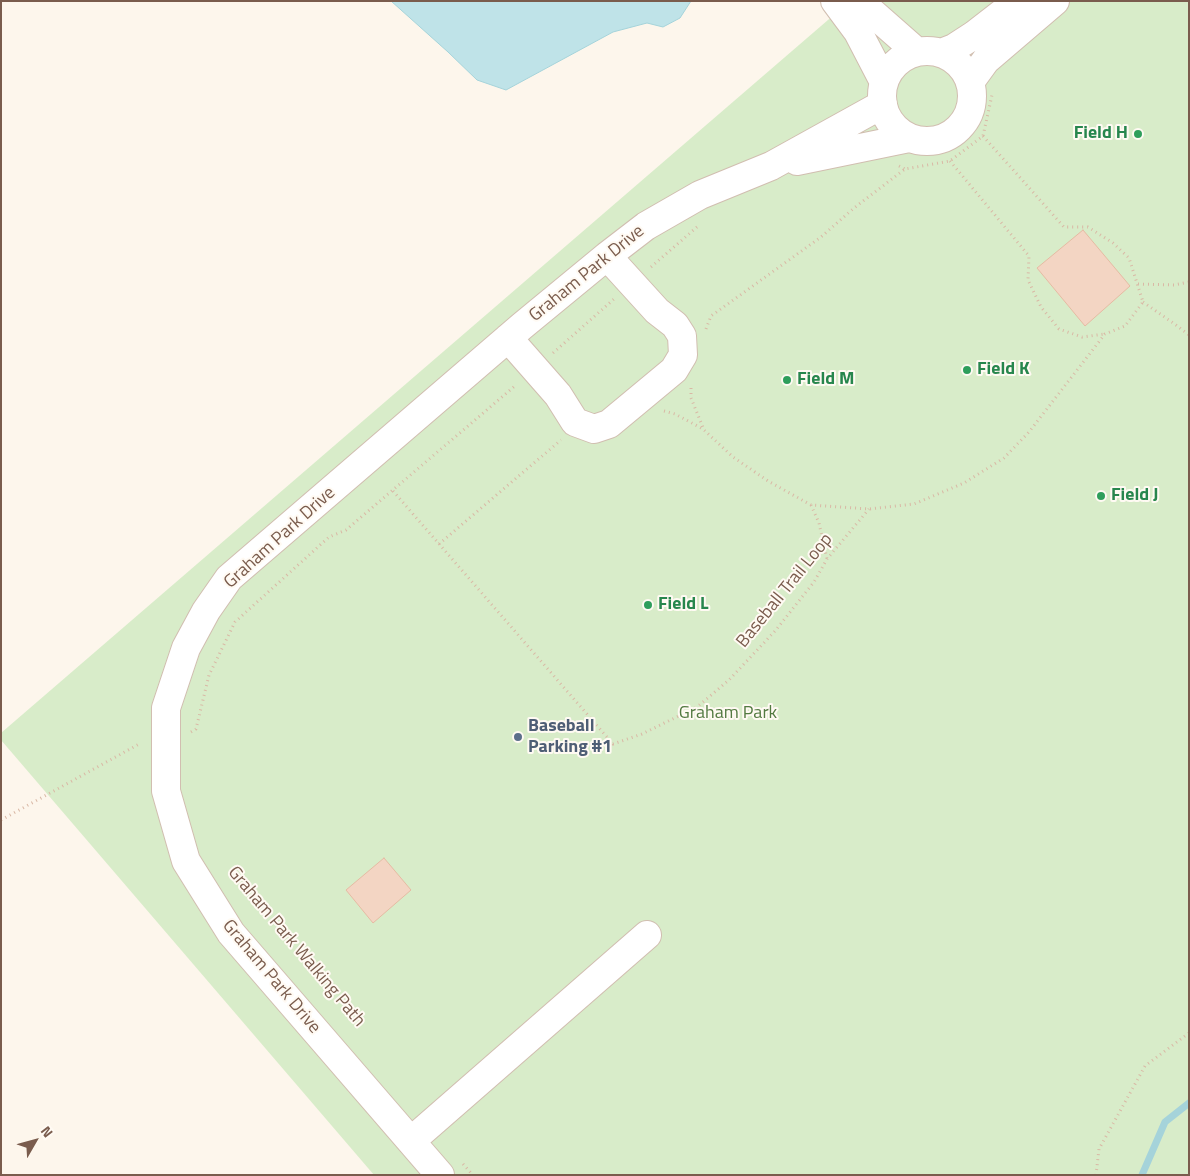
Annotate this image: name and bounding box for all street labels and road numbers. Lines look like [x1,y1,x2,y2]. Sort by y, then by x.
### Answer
street label: Graham Park Drive [525,221,649,327]
street label: Graham Park Drive [220,483,340,593]
street label: Baseball Trail Loop [732,530,838,652]
street label: Graham Park Walking Path [223,863,369,1031]
street label: Graham Park Drive [217,916,325,1038]

